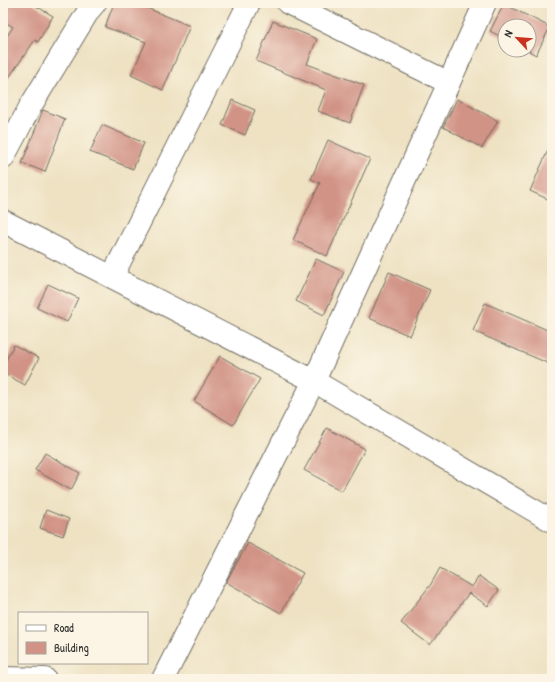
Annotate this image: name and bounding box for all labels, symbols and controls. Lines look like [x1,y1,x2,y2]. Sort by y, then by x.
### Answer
north arrow [497,18,537,58]
text: N [500,28,516,39]
legend [18,612,148,664]
text: Road [54,619,74,636]
text: Building [54,639,89,656]

